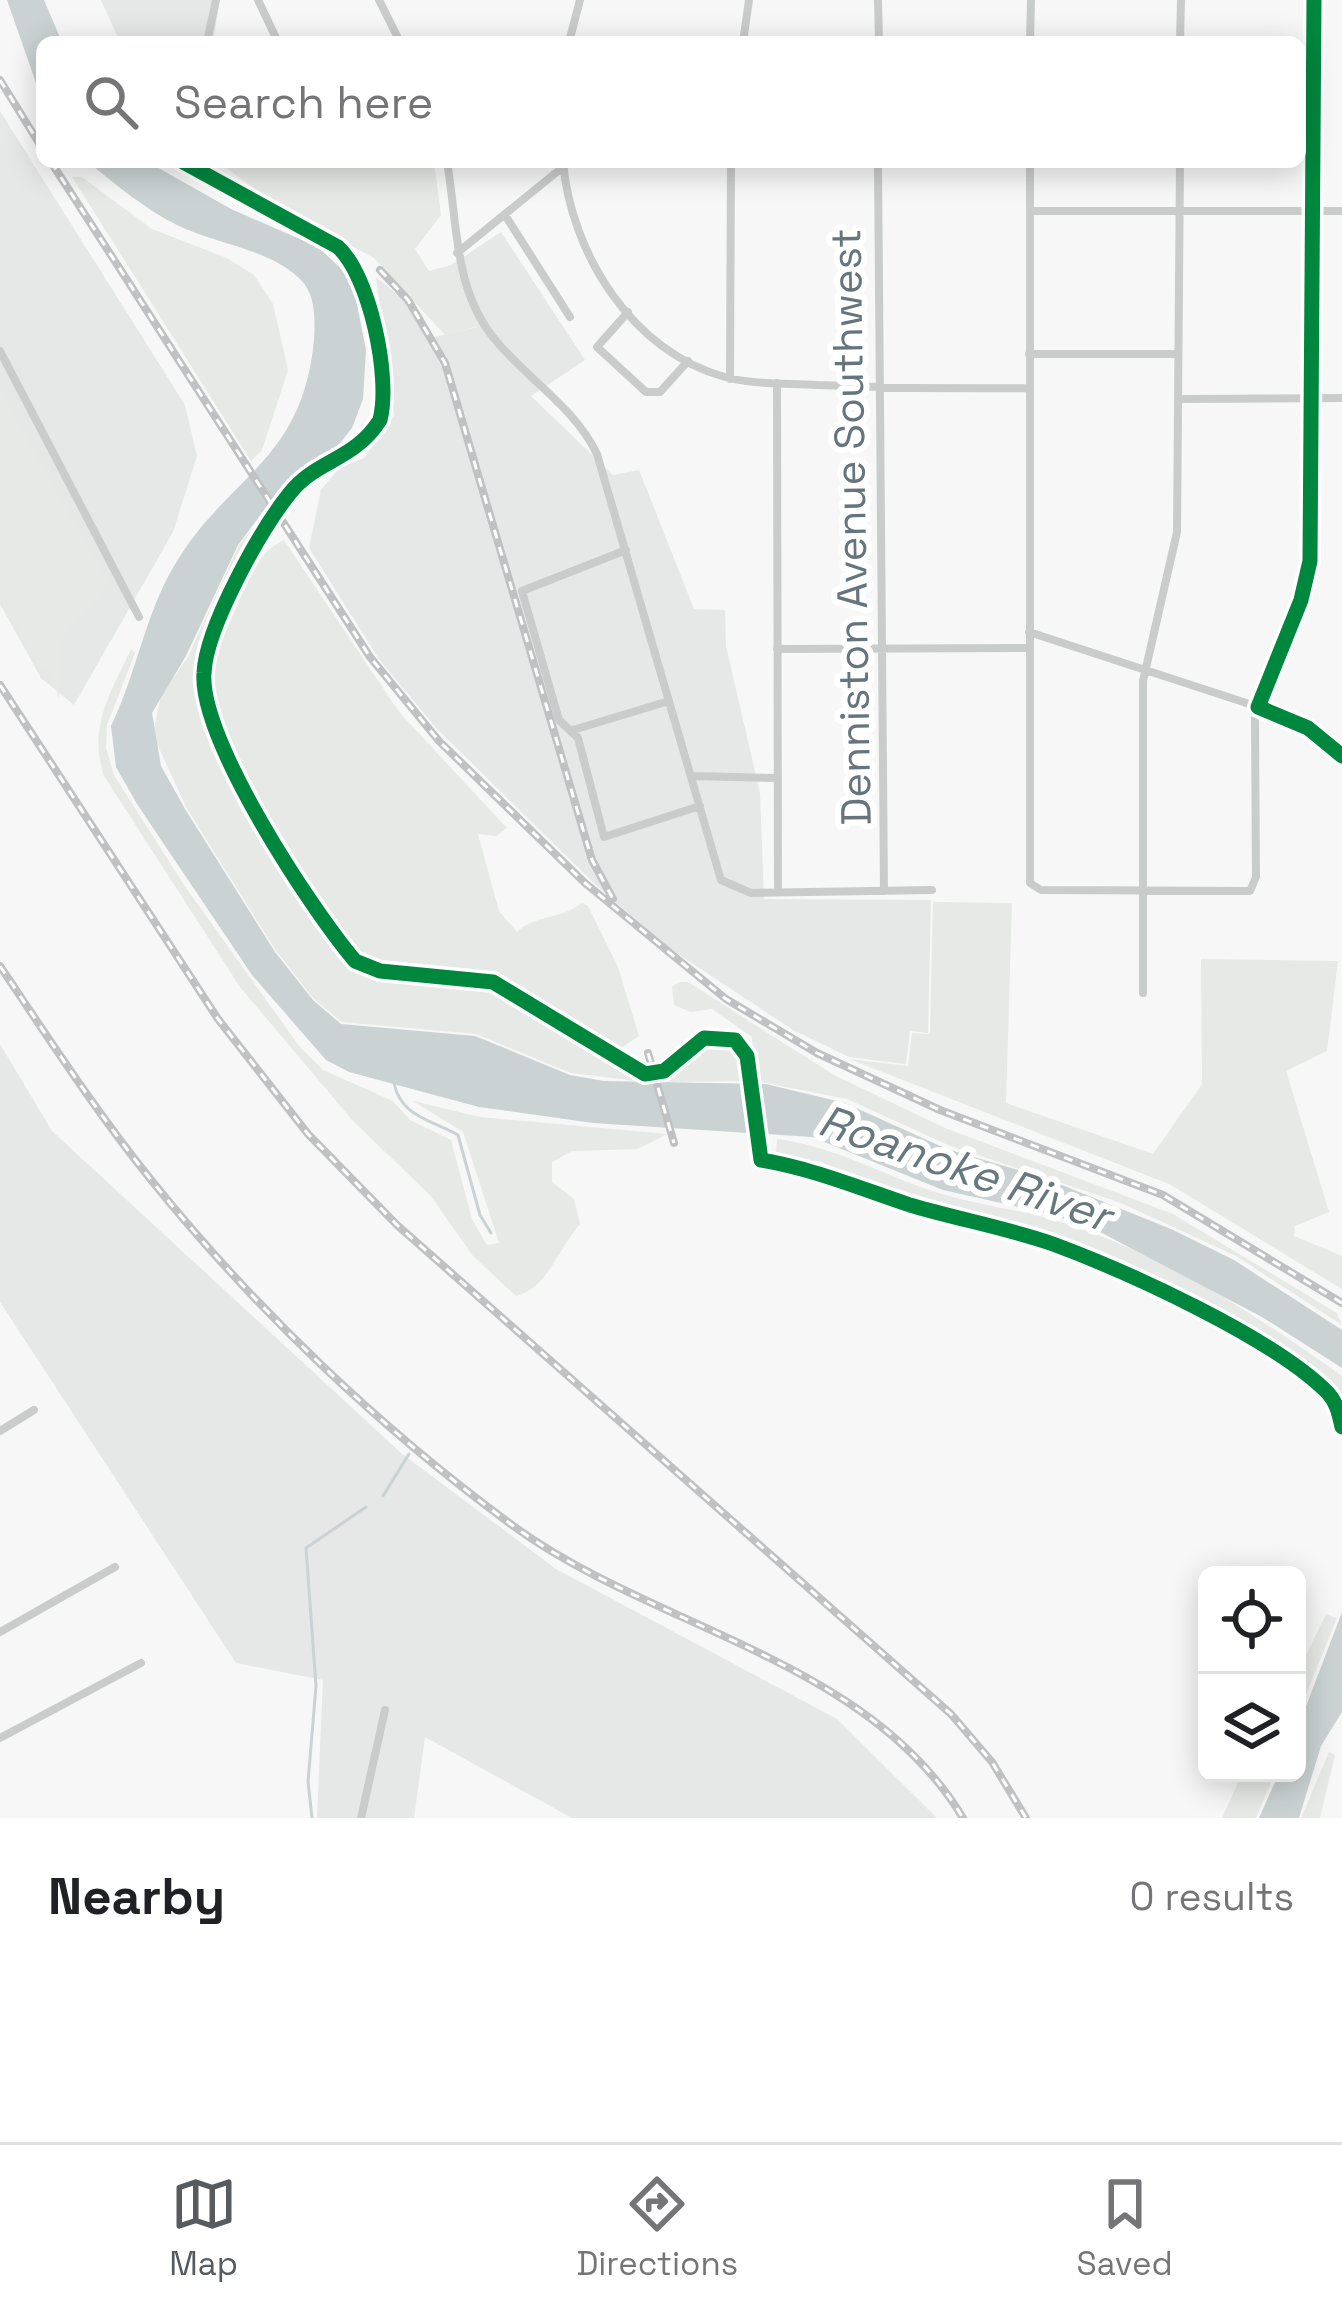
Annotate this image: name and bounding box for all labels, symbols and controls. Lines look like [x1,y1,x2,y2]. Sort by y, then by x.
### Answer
search box [36,36,1306,168]
icon: search [78,69,144,135]
text: Search here [174,74,433,131]
street label: Denniston Avenue Southwest [819,228,883,826]
water label: Roanoke River [811,1091,1122,1246]
map controls [1198,1566,1306,1782]
button: locate [1198,1566,1306,1674]
button: layers [1198,1674,1306,1782]
text: Nearby [48,1864,225,1929]
text: 0 results [1129,1872,1294,1921]
tab: Map [169,2171,238,2285]
tab: Directions [576,2171,738,2285]
tab: Saved [1077,2171,1173,2285]

